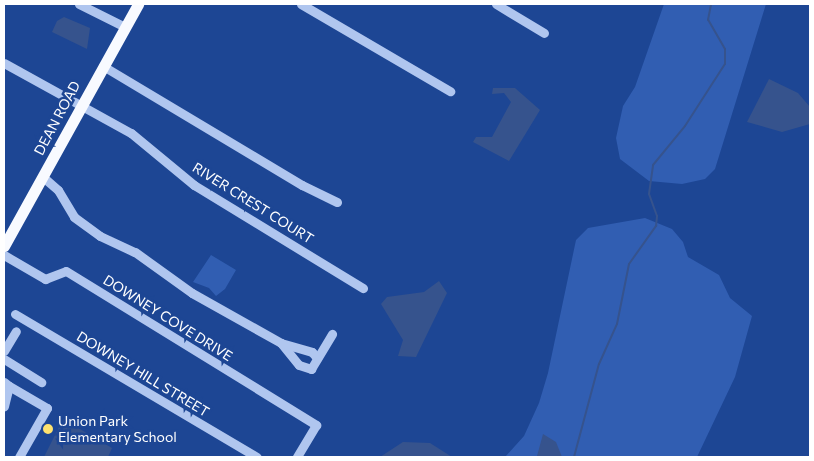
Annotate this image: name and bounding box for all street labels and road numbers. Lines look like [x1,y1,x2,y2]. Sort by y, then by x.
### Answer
street label: DEAN ROAD [30,78,84,158]
street label: RIVER CREST COURT [189,159,317,247]
street label: DOWNEY COVE DRIVE [100,271,236,365]
street label: DOWNEY HILL STREET [74,328,212,420]

